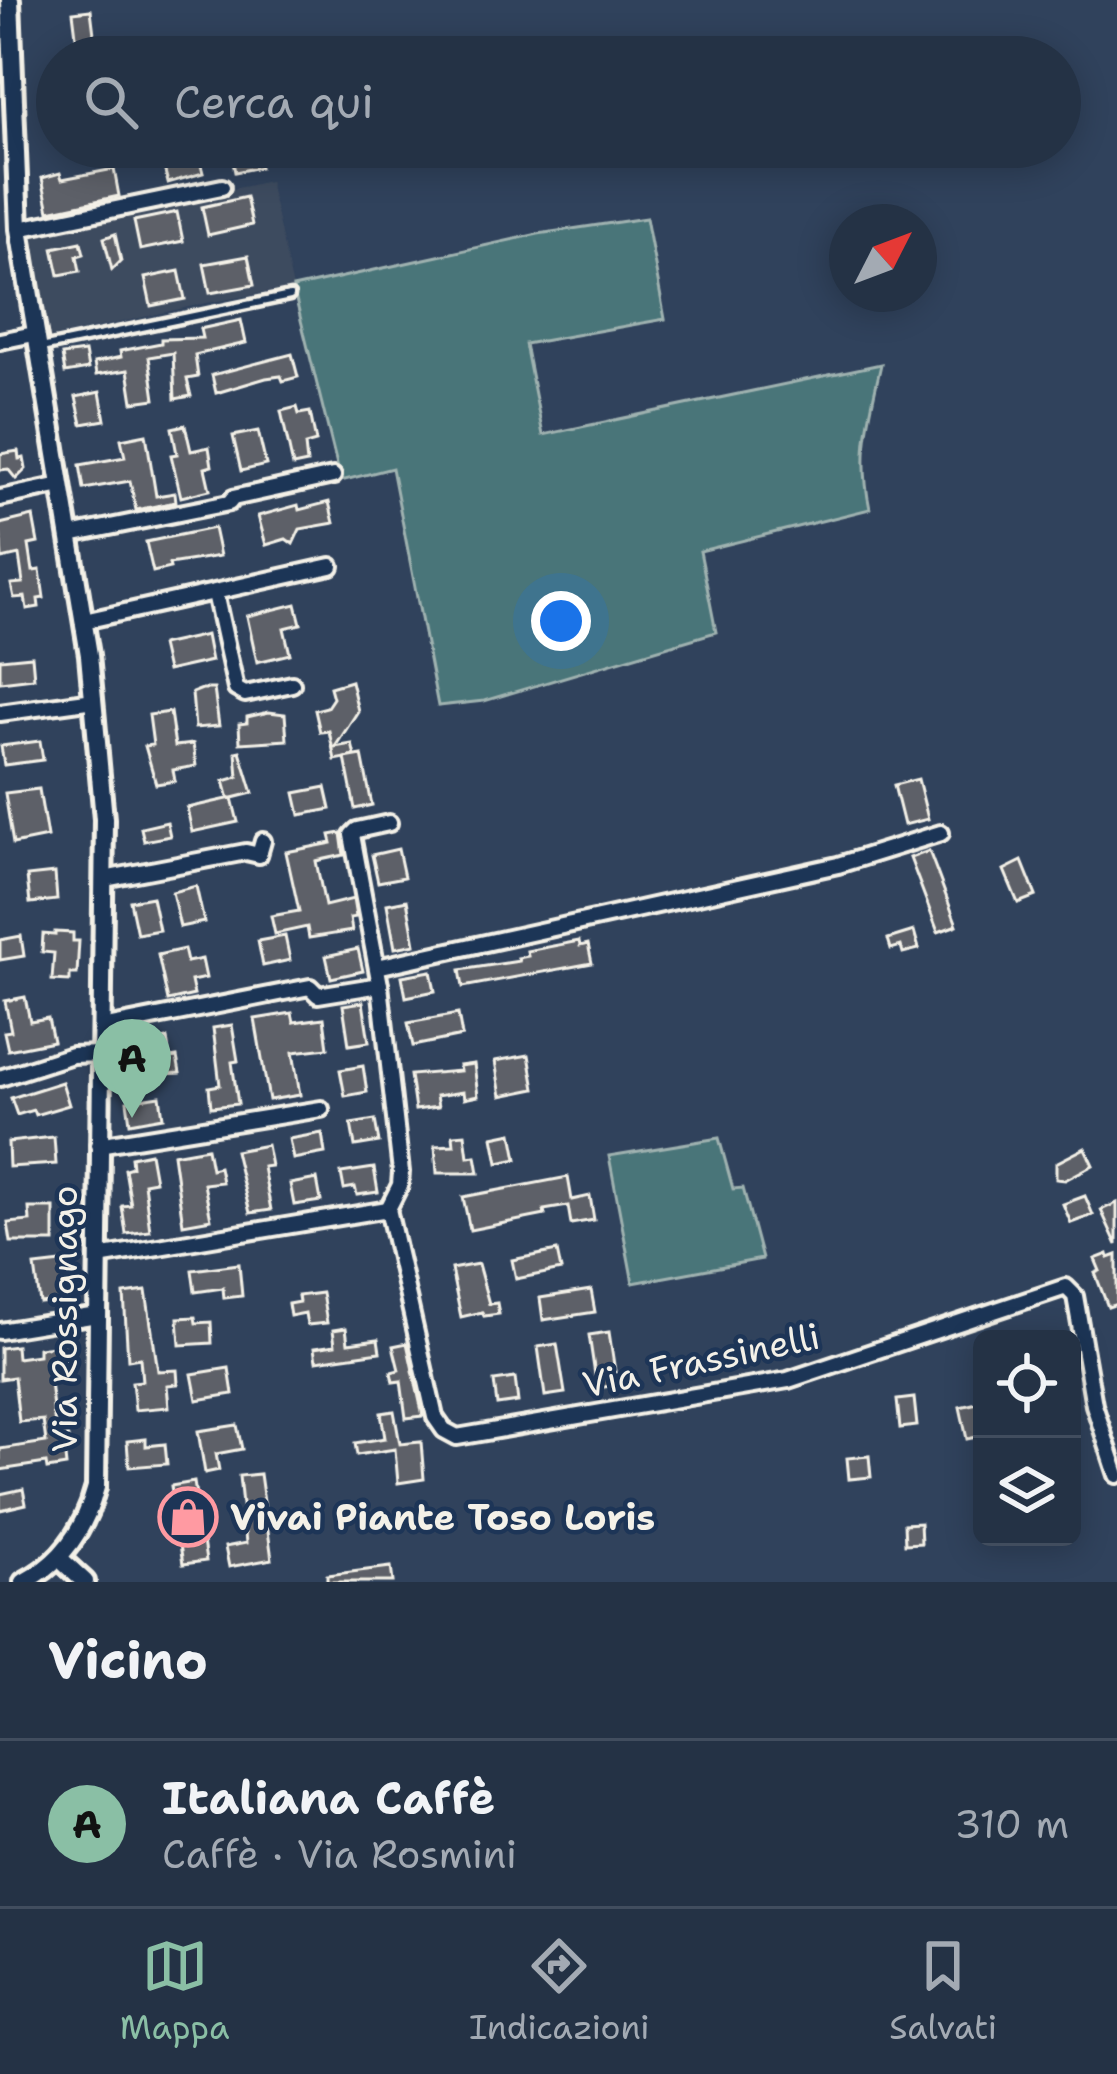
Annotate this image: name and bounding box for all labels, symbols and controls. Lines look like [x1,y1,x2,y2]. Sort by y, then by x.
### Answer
search box [36,36,1081,168]
icon: search [78,69,144,135]
text: Cerca qui [174,72,374,132]
north arrow [829,204,937,312]
your location [531,591,591,651]
pin: A [93,1019,171,1118]
street label: Via Rossignago [40,1185,89,1453]
street label: Via Frassinelli [578,1311,824,1410]
map controls [973,1330,1081,1546]
button: locate [973,1330,1081,1438]
button: layers [973,1438,1081,1546]
shop icon: Vivai Piante Toso Loris [157,1486,219,1548]
place label: Vivai Piante Toso Loris [230,1493,655,1542]
text: Vicino [48,1626,208,1694]
text: Italiana Caffè [162,1768,495,1828]
text: A [72,1798,102,1850]
text: 310 m [954,1798,1069,1850]
text: Caffè · Via Rosmini [162,1828,517,1880]
tab: Mappa [120,1933,230,2050]
tab: Indicazioni [469,1933,650,2050]
tab: Salvati [889,1933,997,2050]

